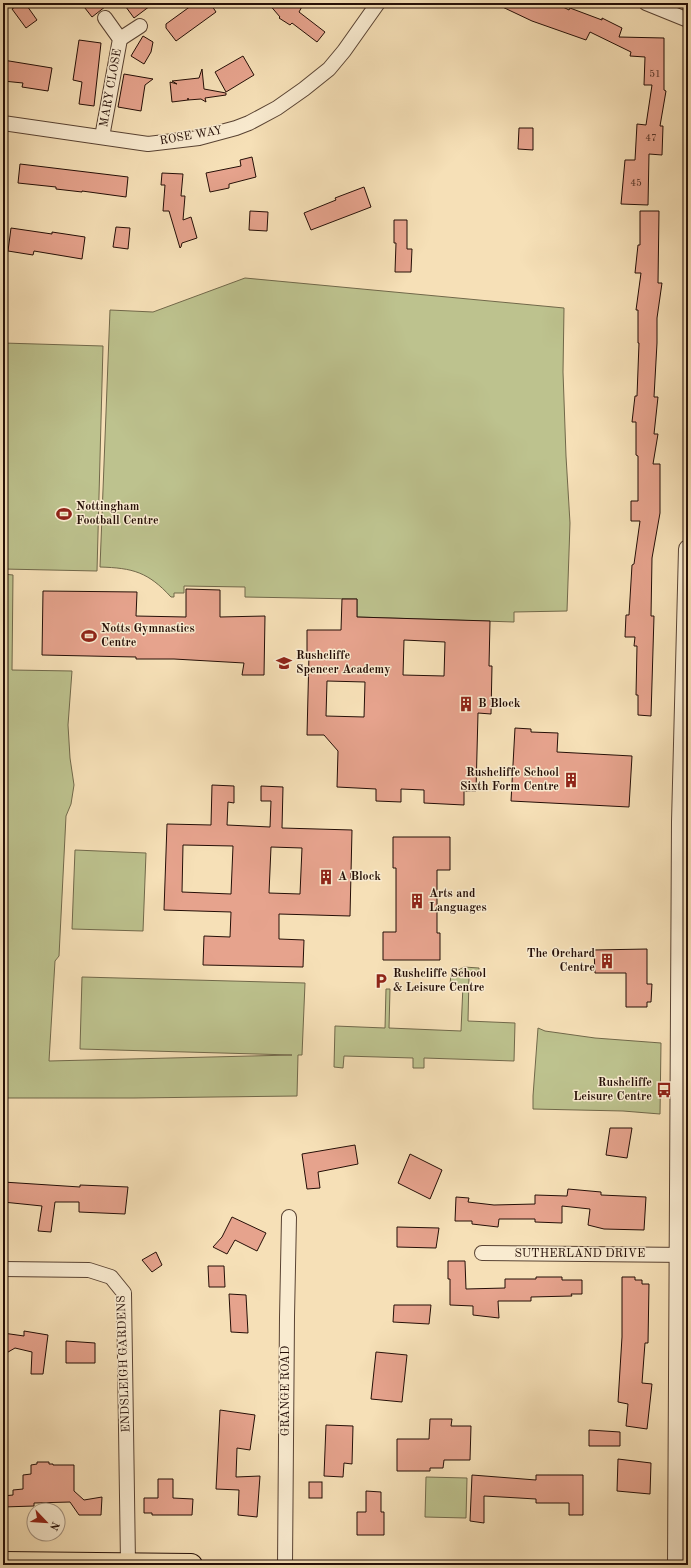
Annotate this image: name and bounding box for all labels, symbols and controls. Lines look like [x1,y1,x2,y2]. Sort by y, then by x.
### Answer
street label: MARY CLOSE [98,48,124,128]
house number: 51 [649,69,661,79]
street label: ROSE WAY [159,125,224,147]
house number: 47 [645,133,657,143]
house number: 45 [630,178,642,188]
place label: Nottingham Football Centre [76,501,159,527]
sports icon: Nottingham Football Centre [55,505,73,523]
place label: Notts Gymnastics Centre [101,623,195,649]
sports icon: Notts Gymnastics Centre [80,627,98,645]
place label: Rushcliffe Spencer Academy [296,650,391,676]
school or university icon: Rushcliffe Spencer Academy [275,654,293,672]
building icon: B Block [457,695,475,713]
place label: B Block [478,698,521,710]
place label: Rushcliffe School Sixth Form Centre [460,767,559,793]
building icon: Rushcliffe School Sixth Form Centre [562,771,580,789]
building icon: A Block [317,868,335,886]
place label: A Block [338,871,381,883]
place label: Arts and Languages [429,888,487,914]
building icon: Arts and Languages [408,892,426,910]
place label: The Orchard Centre [527,948,596,974]
building icon: The Orchard Centre [598,952,616,970]
place label: Rushcliffe School & Leisure Centre [393,968,486,994]
parking icon: Rushcliffe School & Leisure Centre [372,972,390,990]
place label: Rushcliffe Leisure Centre [573,1077,652,1103]
bus stop icon: Rushcliffe Leisure Centre [655,1081,673,1099]
street label: SUTHERLAND DRIVE [515,1248,645,1260]
street label: ENDSLEIGH GARDENS [116,1295,132,1433]
street label: GRANGE ROAD [280,1346,292,1436]
north arrow [26,1502,66,1542]
text: N [47,1519,60,1532]

